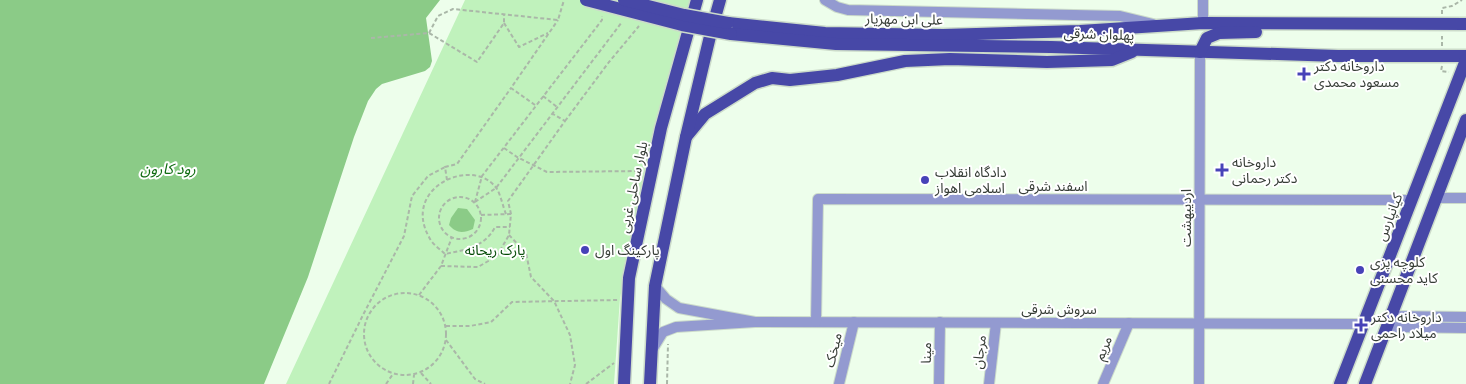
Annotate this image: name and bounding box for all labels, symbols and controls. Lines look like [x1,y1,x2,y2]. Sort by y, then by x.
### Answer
street label: علی ابن مهزیار [864,10,943,29]
street label: پهلوان شرقی [1063,25,1135,45]
place label: داروخانه دکتر مسعود محمدی [1313,58,1399,91]
marker: داروخانه دکتر مسعود محمدی [1298,68,1310,80]
street label: بلوار ساحلی غربی [615,140,652,234]
place label: داروخانه دکتر رحمانی [1232,154,1298,187]
water label: رود کارون [140,160,196,178]
place label: دادگاه انقلاب اسلامی اهواز [934,164,1007,197]
marker: داروخانه دکتر رحمانی [1216,164,1228,176]
marker: دادگاه انقلاب اسلامی اهواز [919,174,931,186]
street label: اسفند شرقی [1018,178,1088,195]
street label: اردیبهشت [1178,189,1195,247]
street label: کیانپارس [1373,191,1407,244]
park label: پارک ریحانه [465,242,525,260]
place label: پارکینگ اول [595,242,660,260]
marker: پارکینگ اول [579,244,591,256]
place label: کلوچه پزی کاید محسنی [1370,254,1438,287]
marker: کلوچه پزی کاید محسنی [1354,264,1366,276]
street label: سروش شرقی [1021,301,1097,318]
place label: داروخانه دکتر میلاد راحمی [1370,309,1442,342]
marker: داروخانه دکتر میلاد راحمی [1355,319,1367,331]
street label: میخک [821,331,846,369]
street label: مرجان [969,334,990,370]
street label: مریم [1091,334,1118,364]
street label: مینا [918,342,935,364]

